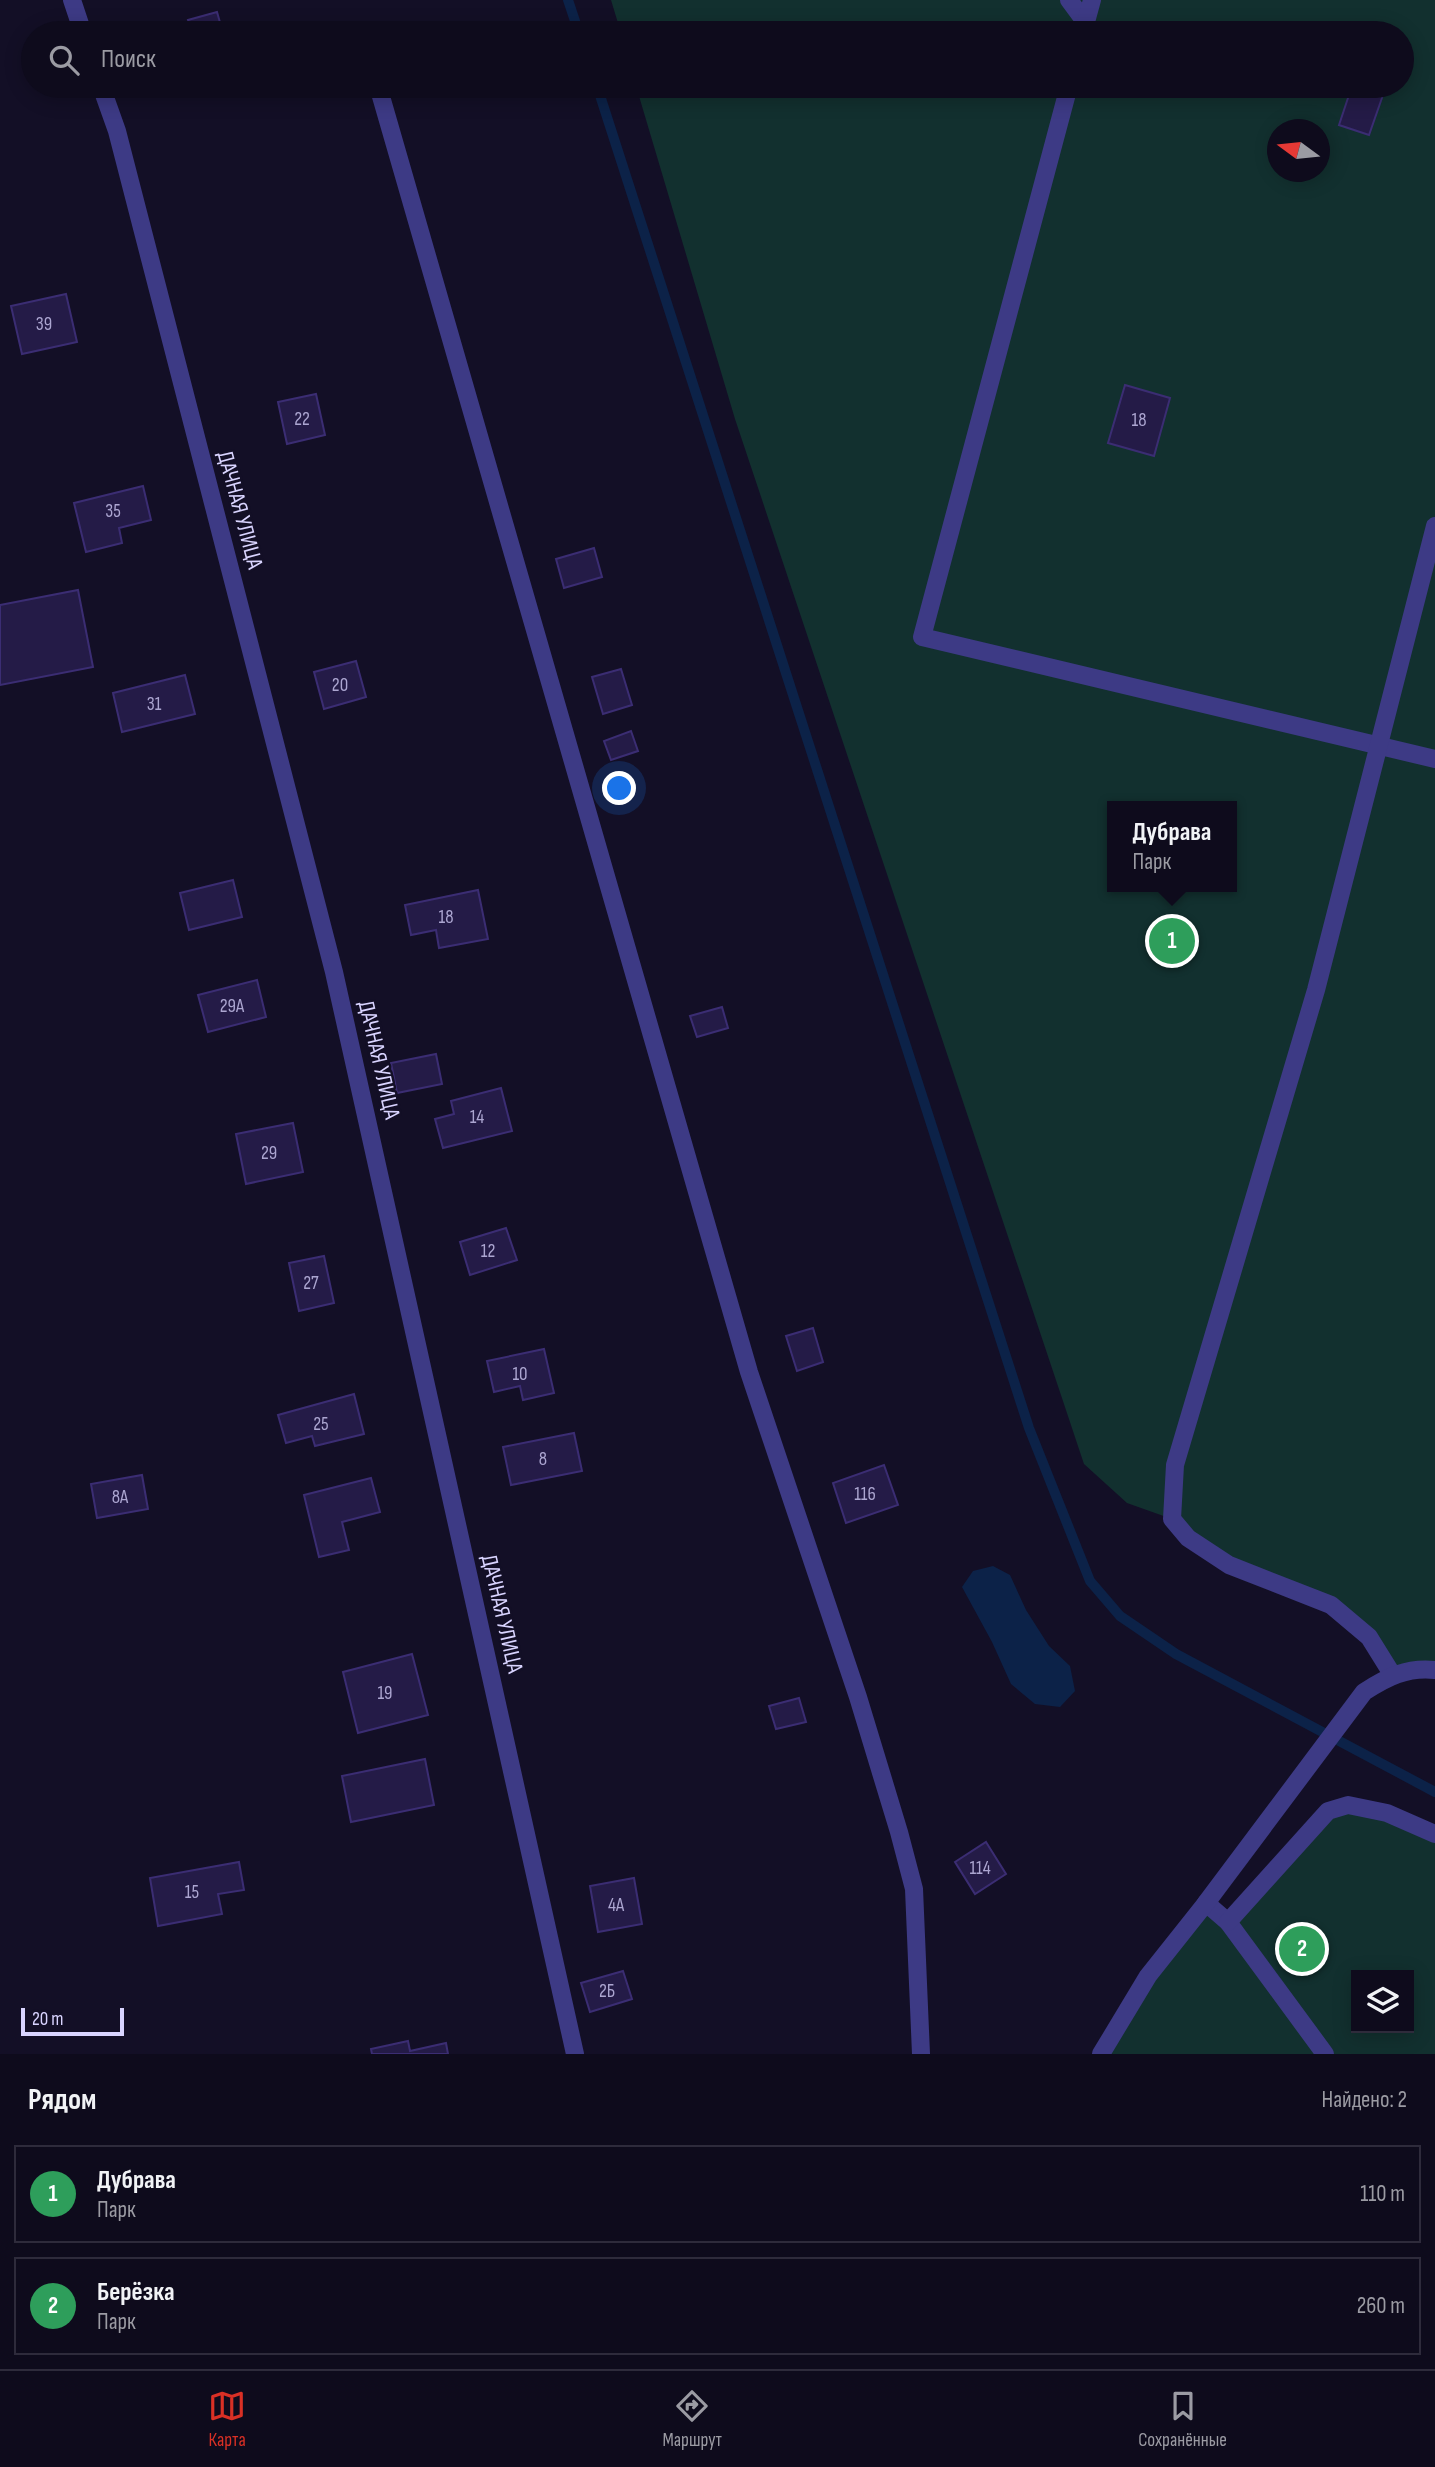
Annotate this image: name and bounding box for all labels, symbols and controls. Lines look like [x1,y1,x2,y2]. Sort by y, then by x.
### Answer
search box [21,21,1414,98]
icon: search [45,41,83,79]
text: Поиск [101,44,156,75]
north arrow [1267,119,1330,182]
house number: 39 [36,313,52,336]
house number: 22 [294,408,310,431]
house number: 18 [1132,409,1146,432]
street label: ДАЧНАЯ УЛИЦА [211,448,269,572]
house number: 35 [105,500,121,523]
house number: 20 [332,674,348,697]
house number: 31 [147,693,162,716]
your location [602,771,636,805]
popup [1107,801,1237,892]
text: Дубрава [1133,817,1211,848]
text: Парк [1133,848,1171,876]
house number: 18 [439,906,453,929]
pin: 1 [1149,915,1195,967]
house number: 29А [220,995,245,1018]
street label: ДАЧНАЯ УЛИЦА [352,998,406,1122]
house number: 14 [470,1106,484,1129]
house number: 29 [261,1142,277,1165]
house number: 12 [481,1240,495,1263]
house number: 27 [303,1272,319,1295]
house number: 10 [512,1363,528,1386]
house number: 25 [313,1413,329,1436]
house number: 8 [539,1448,547,1471]
house number: 116 [854,1483,876,1506]
house number: 8А [112,1486,129,1509]
street label: ДАЧНАЯ УЛИЦА [475,1552,529,1676]
house number: 19 [377,1682,393,1705]
house number: 114 [969,1857,991,1880]
house number: 15 [185,1881,199,1904]
house number: 4А [608,1894,625,1917]
pin: 2 [1279,1923,1325,1975]
map controls [1351,1970,1414,2033]
button: layers [1351,1970,1414,2033]
house number: 2Б [599,1980,615,2003]
scale bar [21,2005,124,2037]
text: 20 m [32,2008,64,2031]
text: Рядом [28,2082,96,2118]
text: Найдено: 2 [1321,2086,1407,2114]
text: Дубрава [97,2165,176,2196]
text: 1 [48,2180,58,2208]
text: 110 m [1360,2180,1405,2208]
text: Парк [97,2196,136,2224]
text: Берёзка [97,2277,175,2308]
text: 2 [48,2292,58,2320]
text: 260 m [1357,2292,1405,2320]
text: Парк [97,2308,136,2336]
tab: Карта [208,2387,246,2452]
tab: Маршрут [662,2387,722,2452]
tab: Сохранённые [1138,2387,1227,2452]

